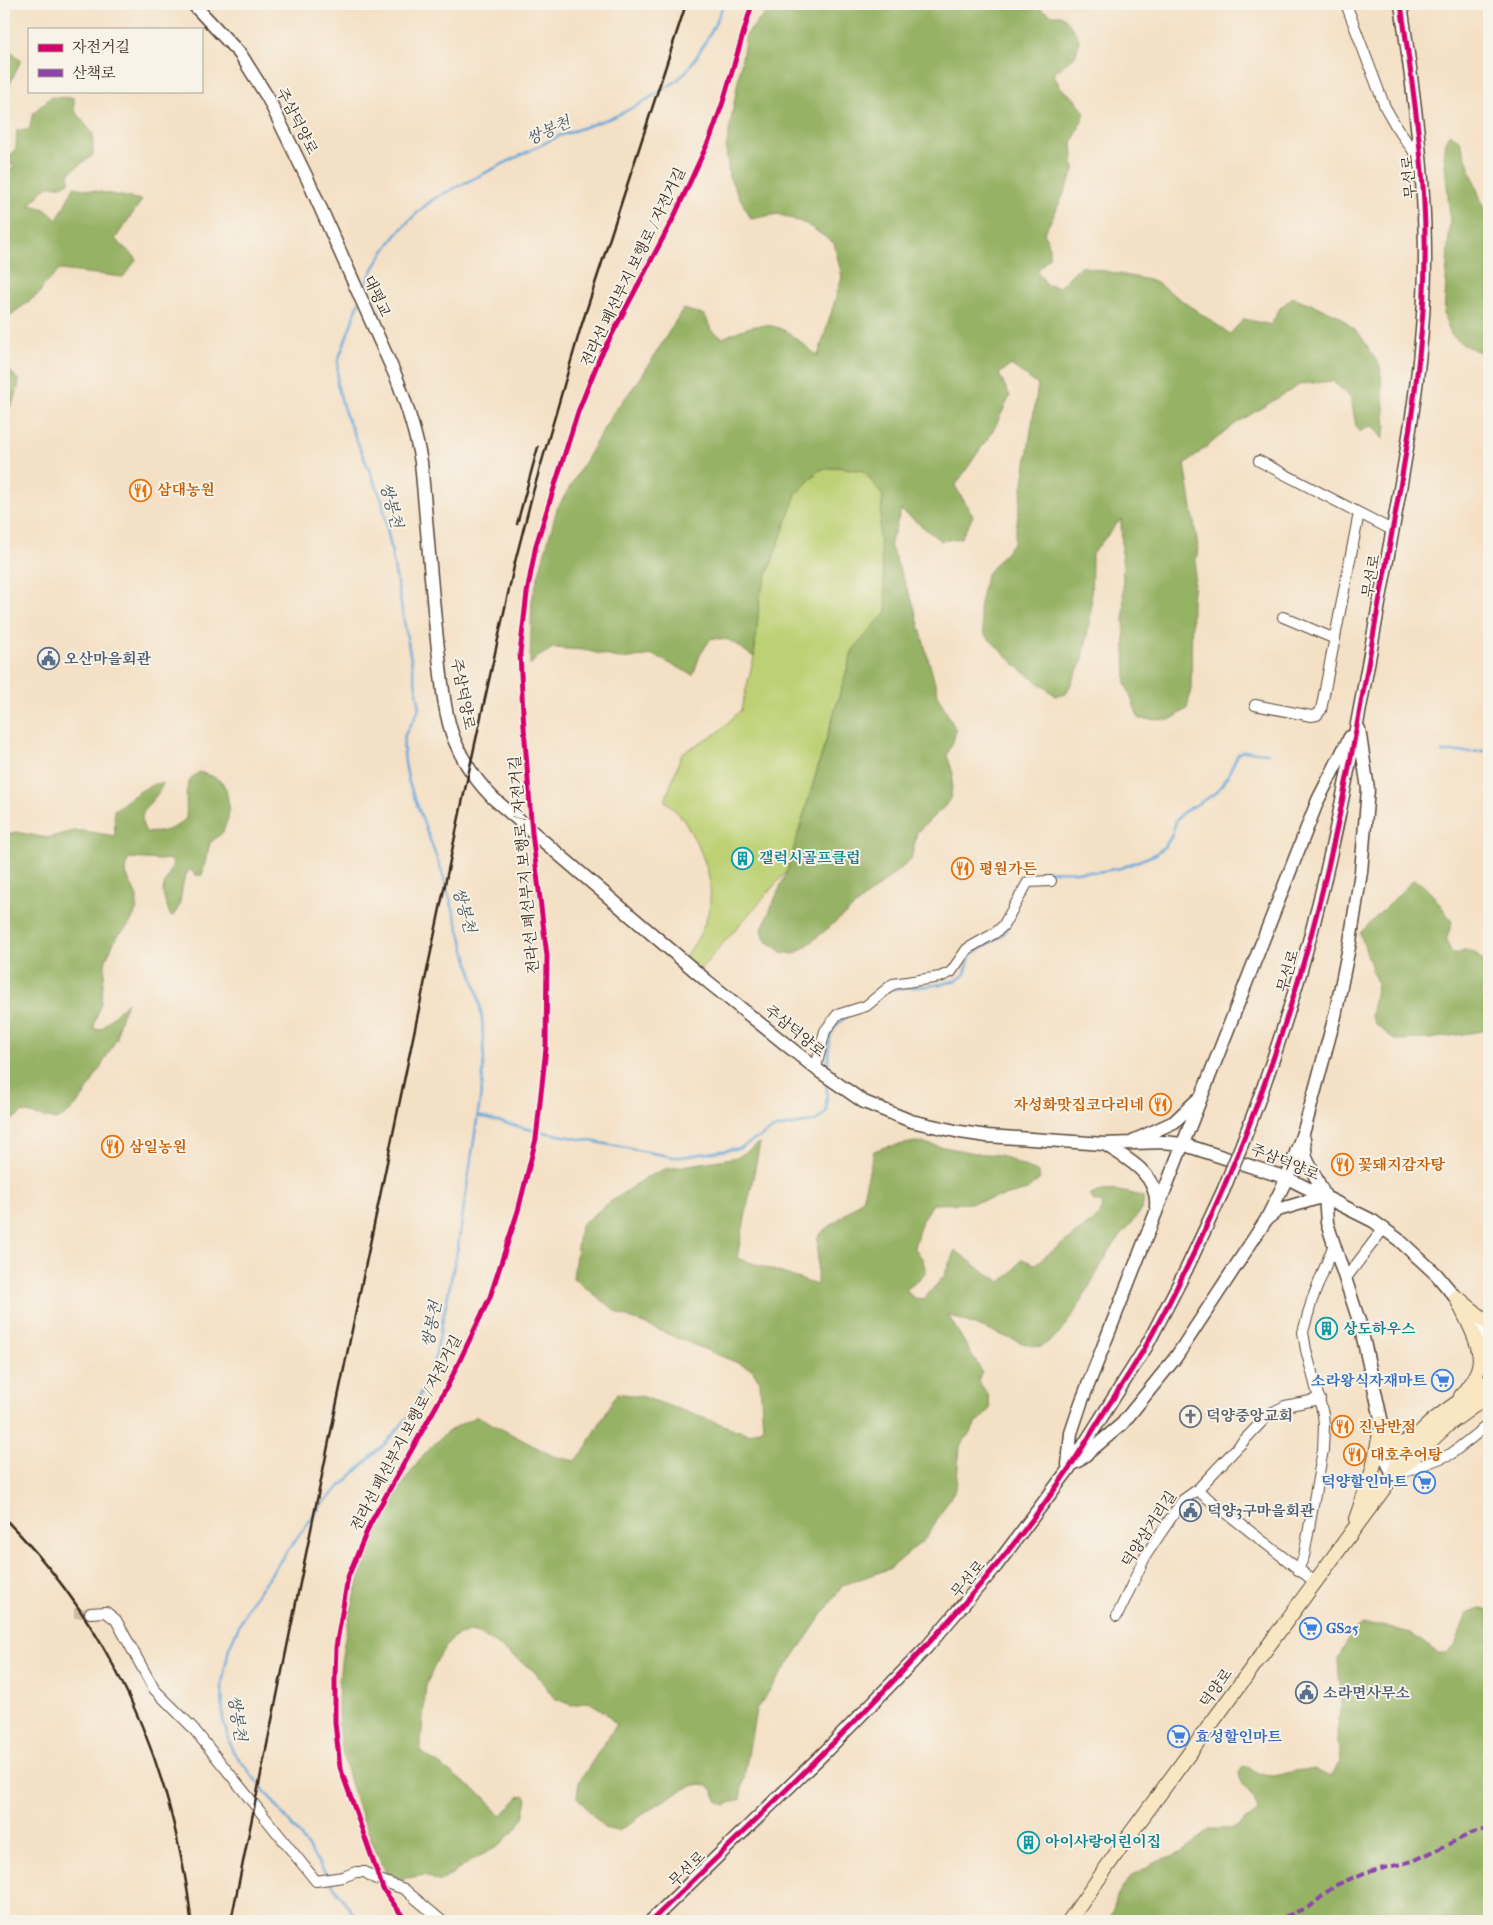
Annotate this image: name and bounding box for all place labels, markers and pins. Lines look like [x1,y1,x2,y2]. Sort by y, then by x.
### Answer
restaurant icon: 삼대농원 [129,478,153,502]
place label: 삼대농원 [157,481,215,499]
public building icon: 오산마을회관 [36,647,60,671]
place label: 오산마을회관 [64,650,151,668]
building icon: 갤럭시골프클럽 [731,846,755,870]
place label: 갤럭시골프클럽 [759,849,860,867]
restaurant icon: 평원가든 [951,857,975,881]
place label: 평원가든 [979,860,1037,878]
restaurant icon: 자성화맛집코다리네 [1148,1093,1172,1117]
place label: 자성화맛집코다리네 [1014,1096,1144,1114]
restaurant icon: 삼일농원 [101,1135,125,1159]
place label: 삼일농원 [129,1138,187,1156]
restaurant icon: 꽃돼지감자탕 [1330,1153,1354,1177]
place label: 꽃돼지감자탕 [1358,1156,1445,1174]
building icon: 상도하우스 [1315,1317,1339,1341]
place label: 상도하우스 [1343,1320,1416,1338]
supermarket icon: 소라왕식자재마트 [1431,1369,1455,1393]
place label: 소라왕식자재마트 [1311,1372,1428,1390]
church icon: 덕양중앙교회 [1178,1404,1202,1428]
place label: 덕양중앙교회 [1206,1407,1293,1425]
restaurant icon: 진남반점 [1330,1415,1354,1439]
place label: 진남반점 [1358,1418,1416,1436]
restaurant icon: 대호추어탕 [1342,1443,1366,1467]
place label: 대호추어탕 [1370,1446,1443,1464]
supermarket icon: 덕양할인마트 [1412,1470,1436,1494]
place label: 덕양할인마트 [1321,1473,1408,1491]
public building icon: 덕양3구마을회관 [1179,1499,1203,1523]
place label: 덕양3구마을회관 [1207,1502,1315,1520]
supermarket icon: GS25 [1298,1616,1322,1640]
place label: GS25 [1326,1619,1359,1637]
public building icon: 소라면사무소 [1295,1681,1319,1705]
place label: 소라면사무소 [1323,1684,1410,1702]
supermarket icon: 효성할인마트 [1167,1725,1191,1749]
place label: 효성할인마트 [1195,1728,1282,1746]
building icon: 아이사랑어린이집 [1017,1830,1041,1854]
place label: 아이사랑어린이집 [1045,1833,1161,1851]

